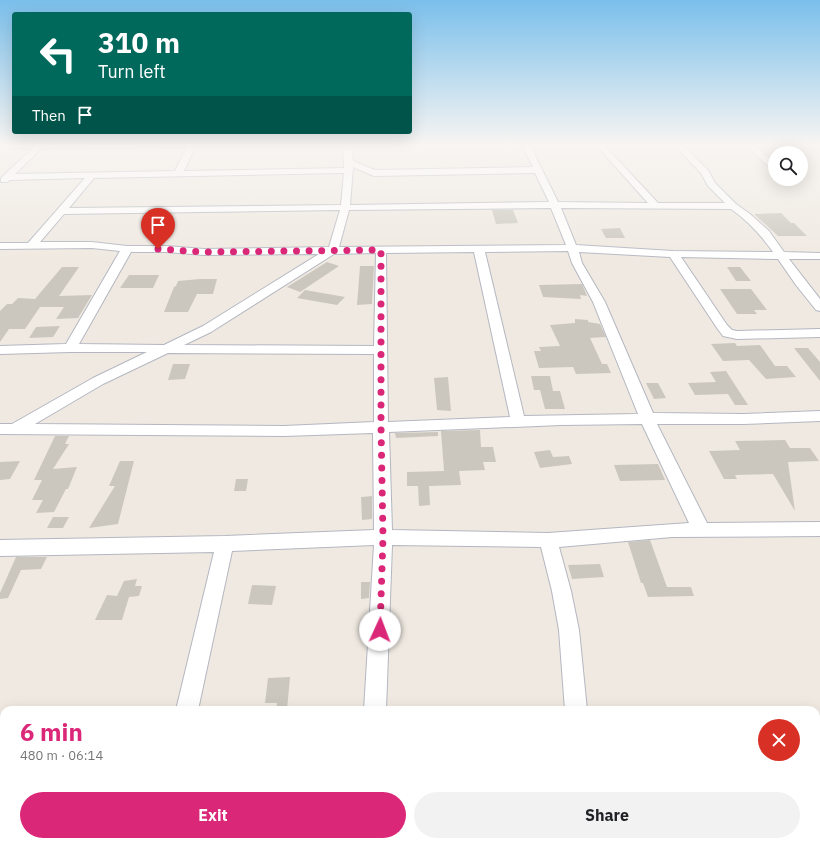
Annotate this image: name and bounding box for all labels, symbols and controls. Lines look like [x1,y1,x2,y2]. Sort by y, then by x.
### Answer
text: 310 m [98,24,180,61]
icon: left [32,28,84,80]
text: Turn left [98,60,166,83]
icon: arrive [74,104,96,126]
text: Then [32,106,66,125]
map controls [768,146,808,186]
button: search [768,146,808,186]
pin [141,208,175,249]
icon: arrive [147,214,169,236]
position arrow [359,609,401,651]
text: 6 min [20,716,83,748]
button: close [758,719,800,761]
text: 480 m · 06:14 [20,747,103,764]
button: Exit [20,792,406,838]
button: Share [414,792,800,838]

